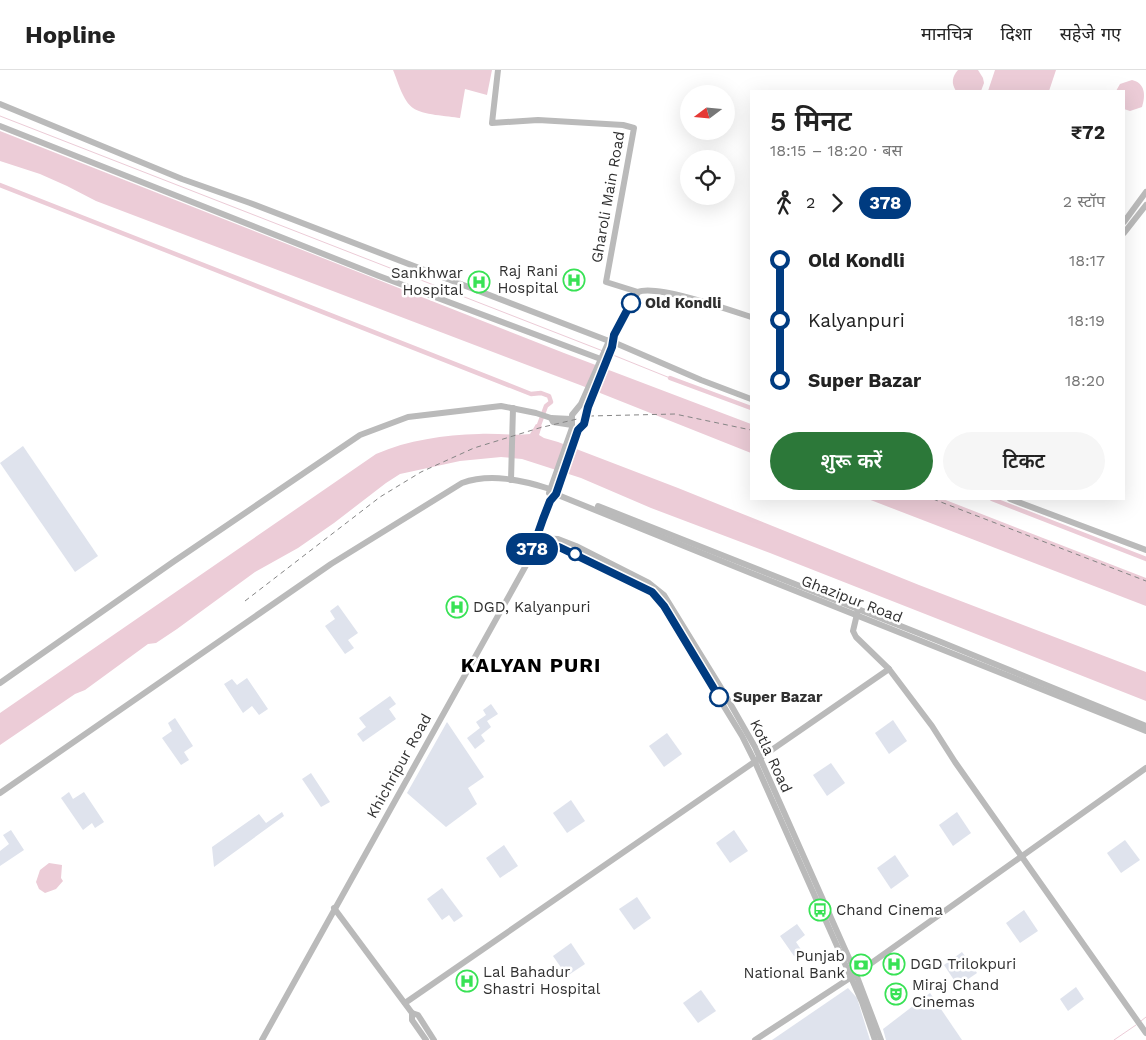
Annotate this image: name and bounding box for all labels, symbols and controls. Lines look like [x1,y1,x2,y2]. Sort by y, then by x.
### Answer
text: Hopline [25,21,116,49]
text: मानचित्र [921,23,973,44]
text: दिशा [1001,23,1032,44]
text: सहेजे गए [1060,23,1121,44]
north arrow [680,85,735,140]
map controls [680,85,735,205]
text: 5 मिनट [770,105,852,138]
text: ₹72 [1071,121,1105,144]
street label: Gharoli Main Road [588,130,628,264]
text: 18:15 – 18:20 · बस [770,141,902,160]
button: locate [680,150,735,205]
icon: walk [770,189,798,217]
icon: forward [823,189,851,217]
text: 378 [869,192,901,213]
text: 2 स्टॉप [1063,192,1105,211]
text: 2 [806,193,815,212]
text: Old Kondli [808,249,905,272]
text: 18:17 [1069,251,1105,270]
place label: Raj Rani Hospital [497,262,558,297]
place label: Sankhwar Hospital [391,264,463,299]
hospital icon: Raj Rani Hospital [562,268,586,292]
hospital icon: Sankhwar Hospital [467,270,491,294]
marker: Old Kondli [621,293,641,313]
place label: Old Kondli [645,294,721,312]
text: Kalyanpuri [808,309,905,332]
text: 18:19 [1068,311,1105,330]
text: Super Bazar [808,369,921,392]
text: 18:20 [1065,371,1105,390]
button: शुरू करें [770,432,933,490]
button: टिकट [943,432,1105,490]
line badge: 378 [503,533,561,565]
text: 378 [516,538,548,559]
unlabelled marker [568,547,582,561]
street label: Ghazipur Road [799,571,905,627]
hospital icon: DGD, Kalyanpuri [445,595,469,619]
place label: DGD, Kalyanpuri [473,598,591,616]
district label: KALYAN PURI [461,653,601,677]
marker: Super Bazar [709,687,729,707]
place label: Super Bazar [733,688,823,706]
street label: Khichripur Road [363,710,435,822]
street label: Kotla Road [746,716,796,796]
bus stop icon: Chand Cinema [808,898,832,922]
place label: Chand Cinema [836,901,943,919]
place label: Punjab National Bank [744,947,845,982]
hospital icon: DGD Trilokpuri [882,952,906,976]
bank icon: Punjab National Bank [849,953,873,977]
place label: DGD Trilokpuri [910,955,1016,973]
place label: Lal Bahadur Shastri Hospital [483,963,601,998]
hospital icon: Lal Bahadur Shastri Hospital [455,969,479,993]
place label: Miraj Chand Cinemas [912,976,999,1011]
theatre icon: Miraj Chand Cinemas [884,982,908,1006]

